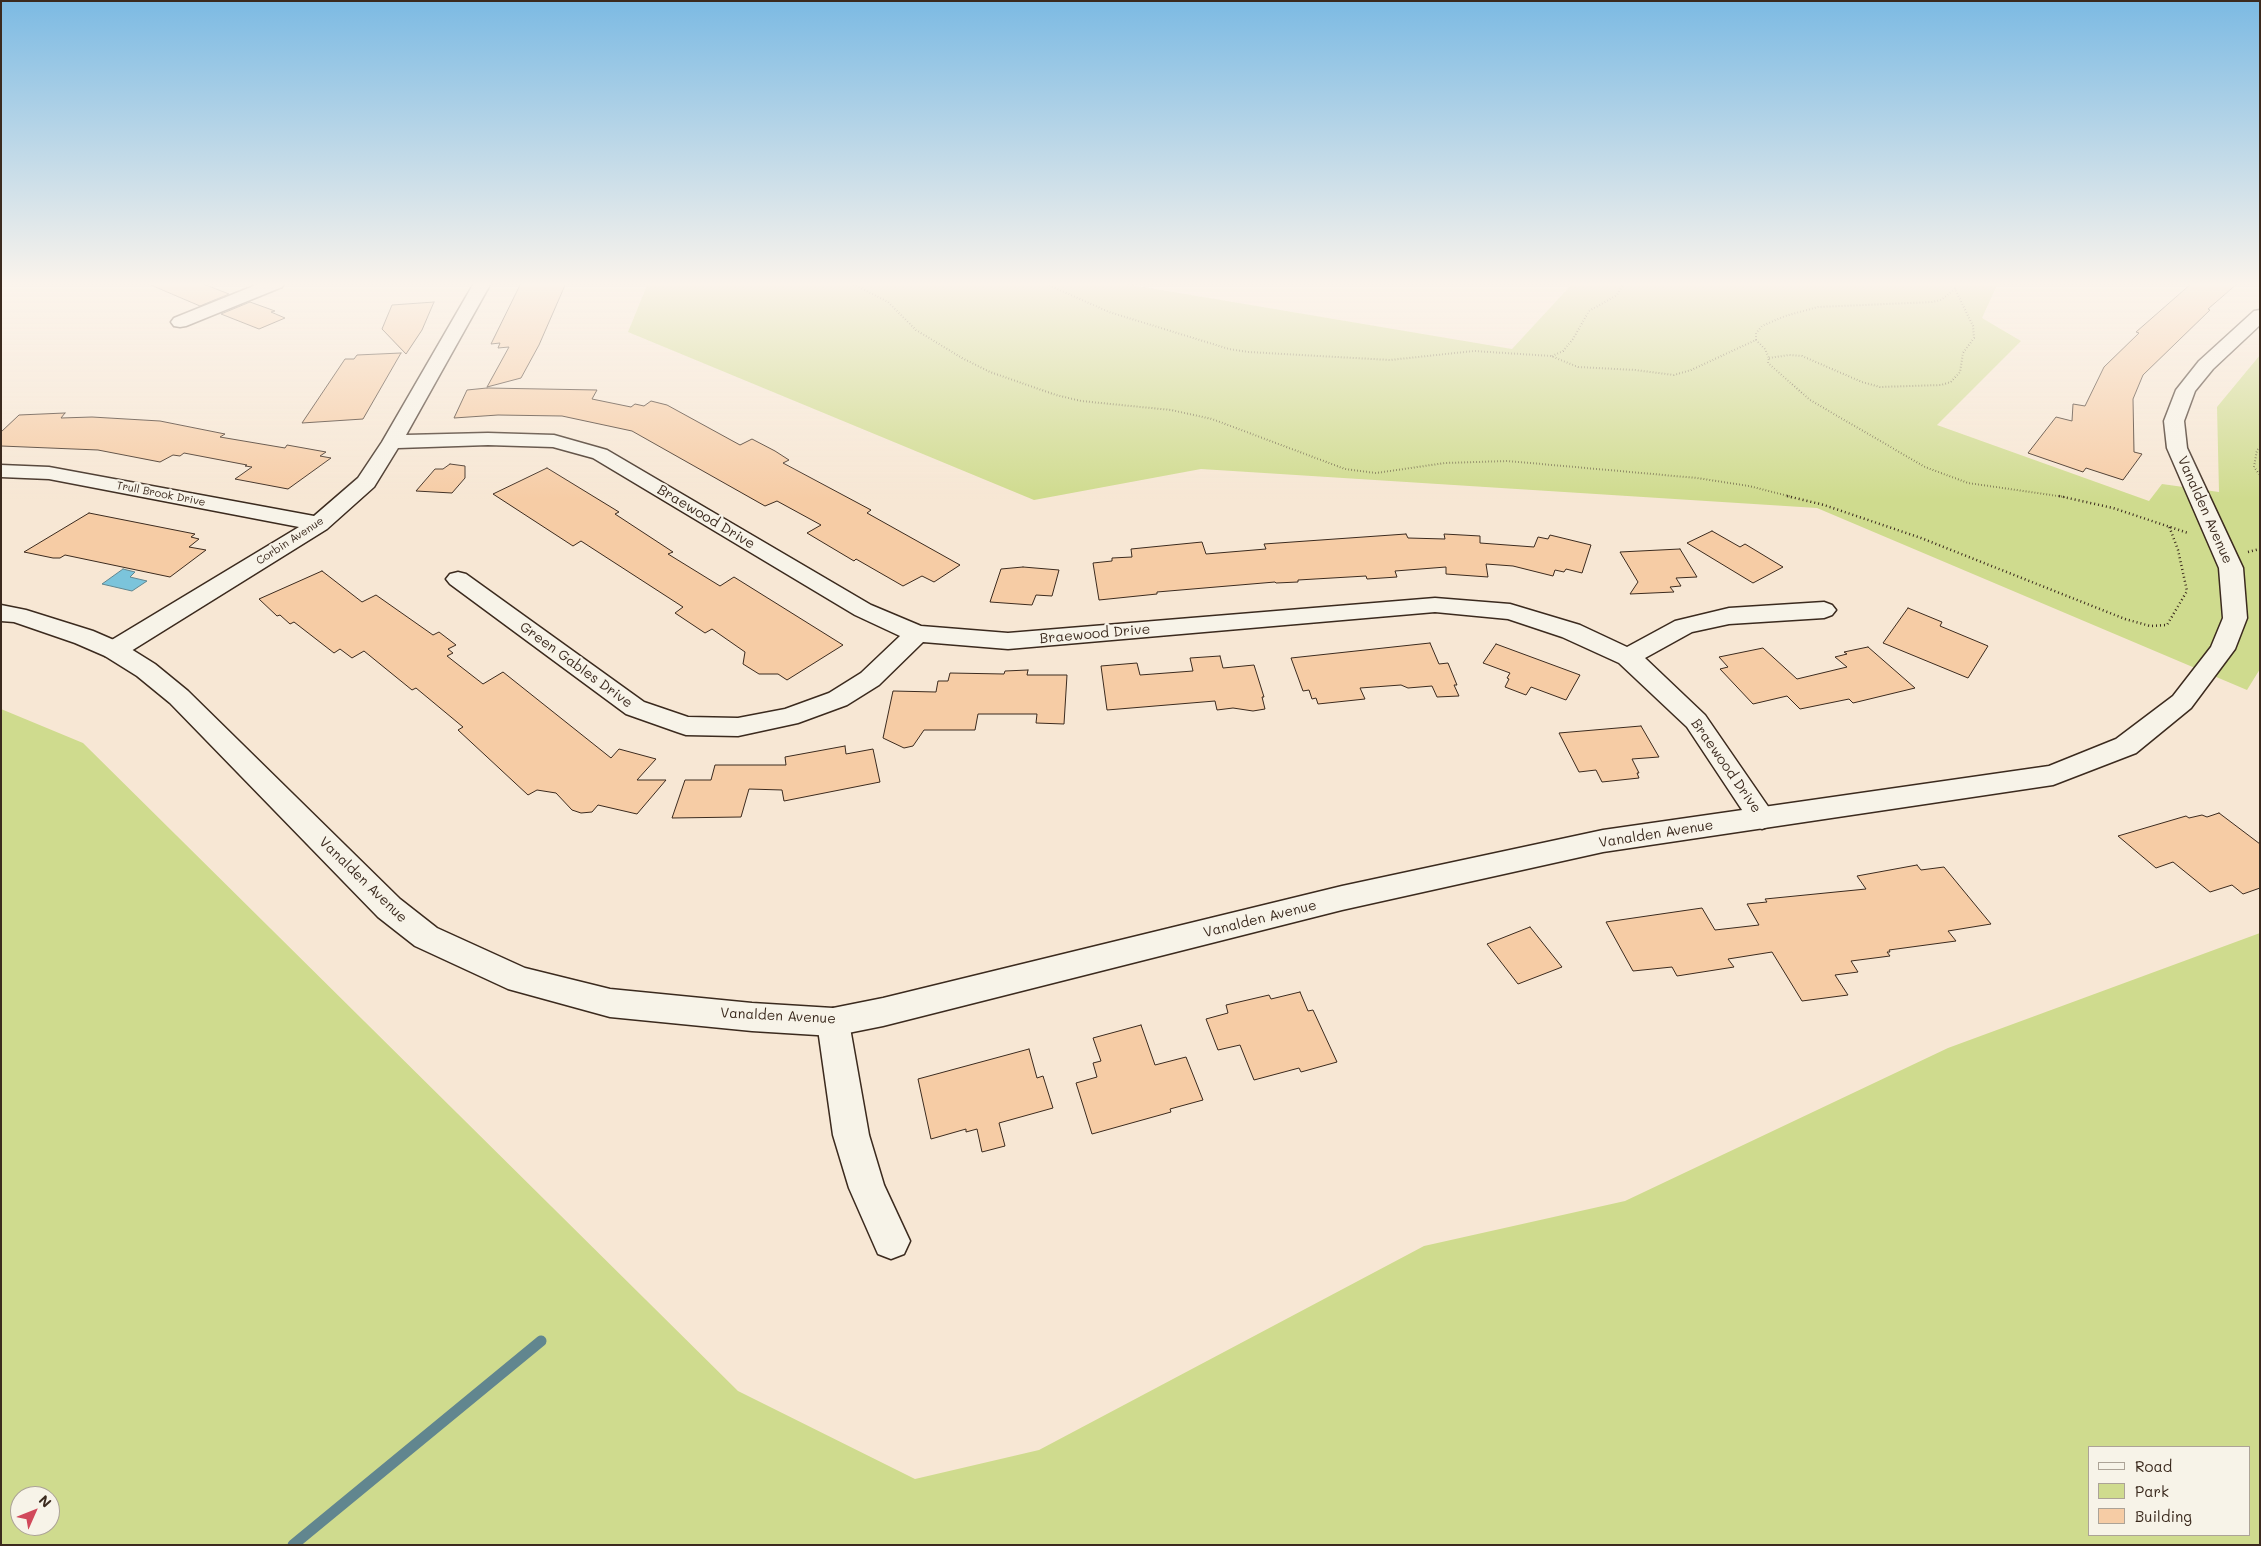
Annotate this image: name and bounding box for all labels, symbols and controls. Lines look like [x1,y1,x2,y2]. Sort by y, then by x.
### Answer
street label: Vanalden Avenue [2174,454,2236,566]
street label: Trull Brook Drive [115,479,207,509]
street label: Braewood Drive [654,481,758,553]
street label: Corbin Avenue [254,514,326,568]
street label: Green Gables Drive [516,618,636,712]
street label: Braewood Drive [1039,621,1151,647]
street label: Braewood Drive [1687,716,1765,816]
street label: Vanalden Avenue [1597,817,1715,851]
street label: Vanalden Avenue [315,834,411,926]
street label: Vanalden Avenue [1202,897,1318,941]
street label: Vanalden Avenue [720,1005,836,1027]
legend [2088,1446,2251,1536]
text: Road [2135,1456,2172,1476]
text: Park [2135,1481,2169,1501]
north arrow [10,1486,60,1536]
text: N [35,1490,56,1511]
text: Building [2135,1506,2192,1526]

